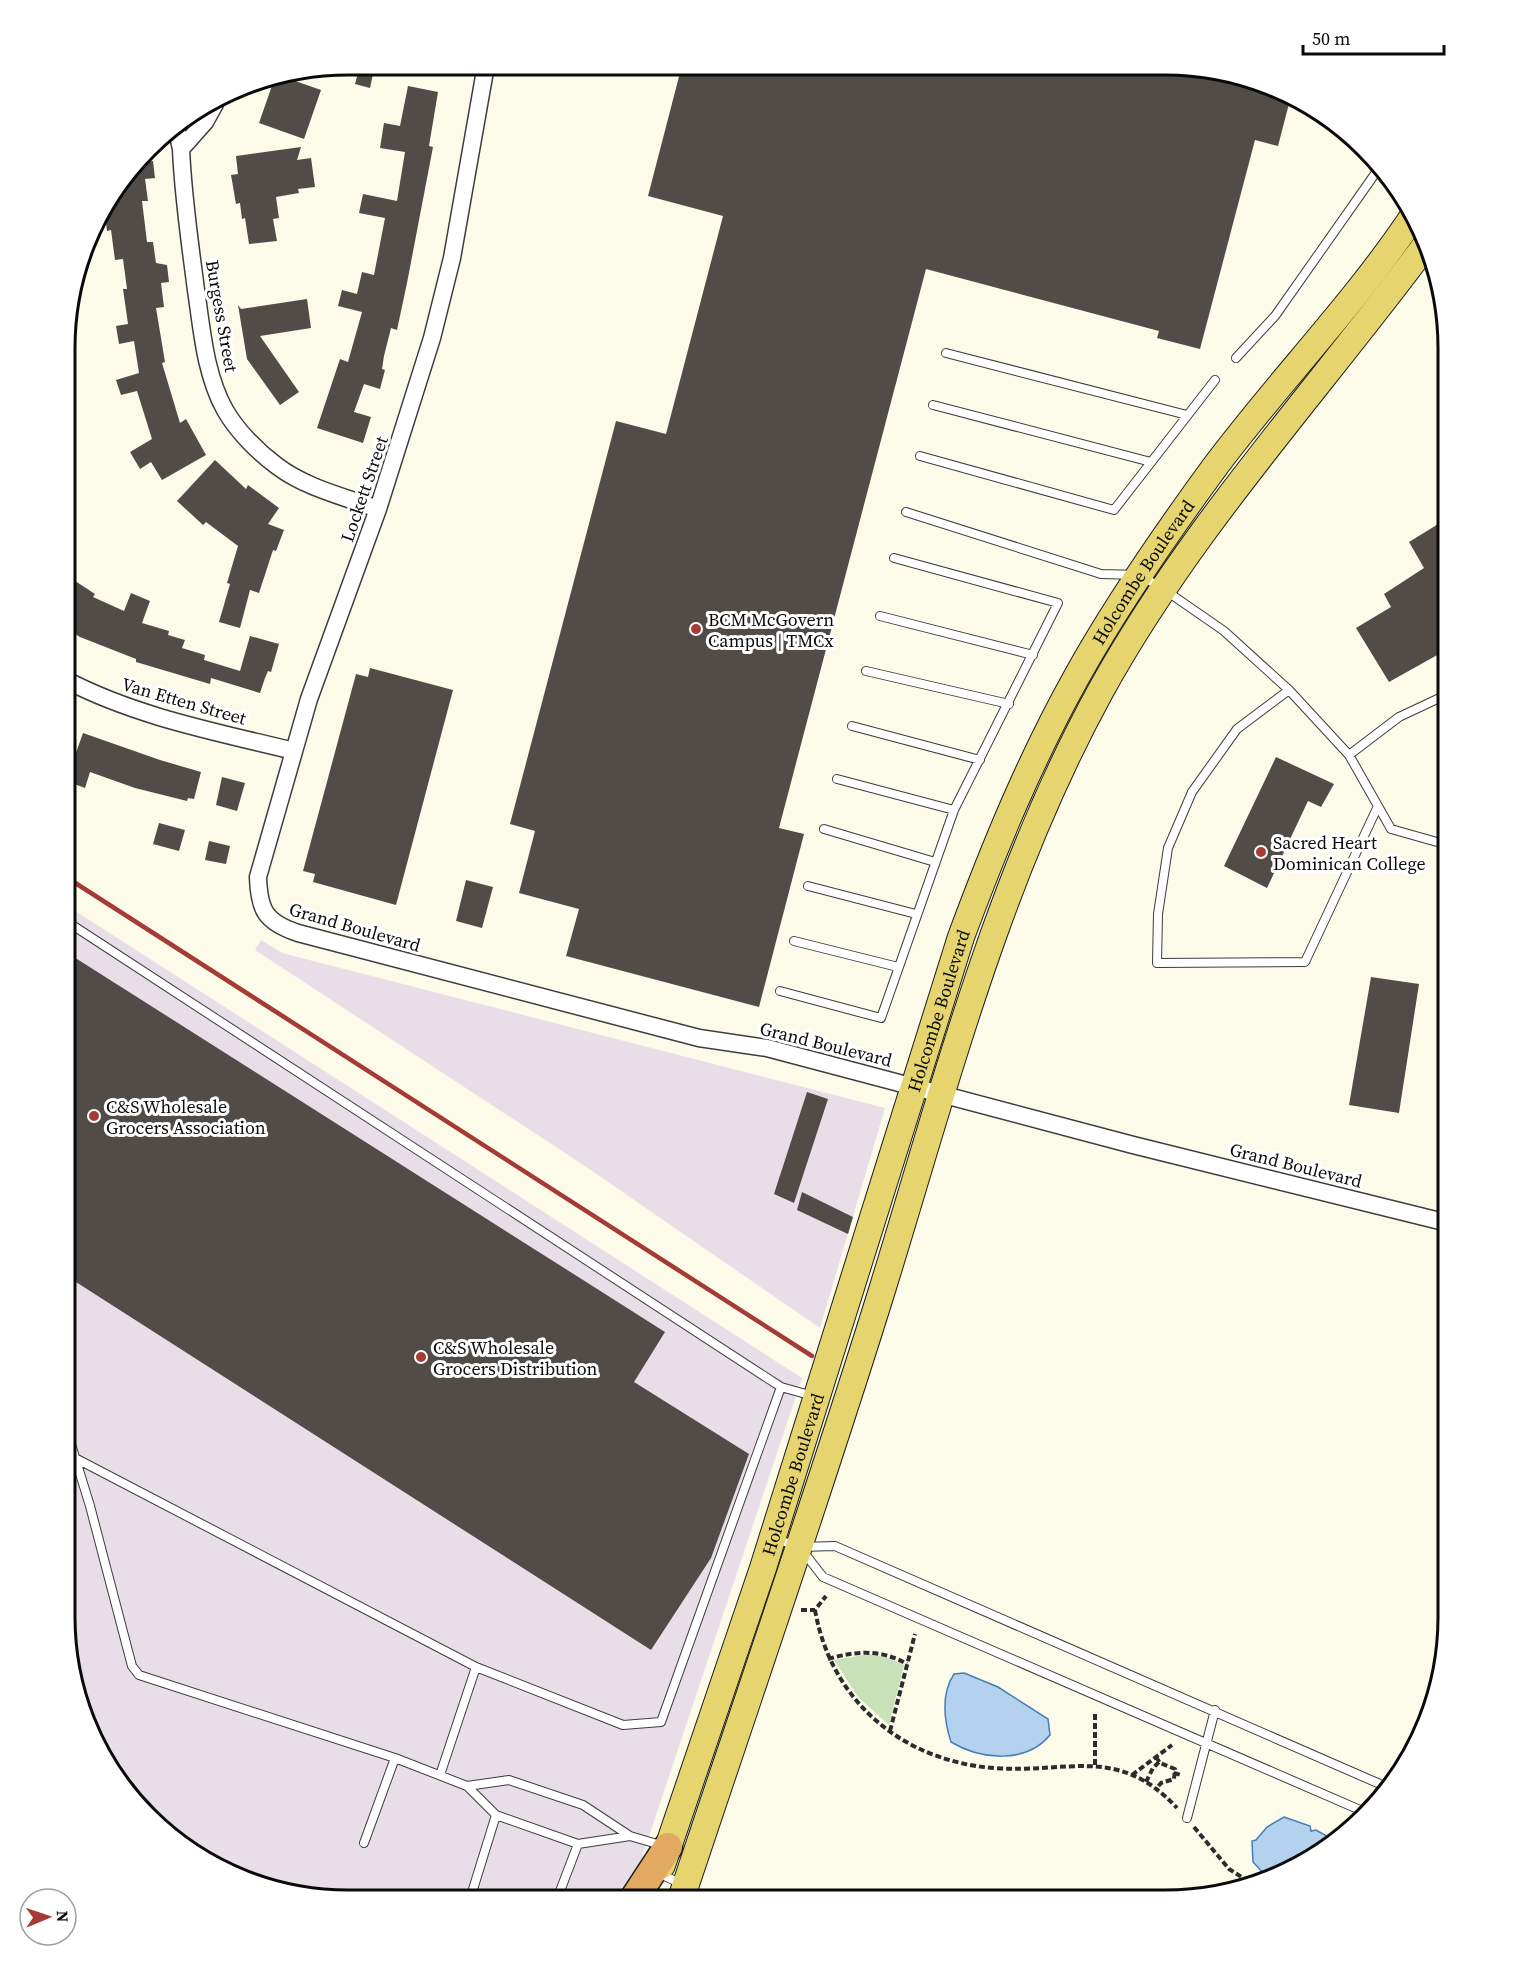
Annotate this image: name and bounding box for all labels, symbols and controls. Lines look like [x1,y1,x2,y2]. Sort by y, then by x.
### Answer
scale bar [1303,18,1444,56]
text: 50 m [1312,26,1350,51]
street label: Burgess Street [200,258,244,374]
street label: Lockett Street [334,433,394,545]
street label: Holcombe Boulevard [1085,494,1200,649]
place label: BCM McGovern Campus | TMCx [708,607,834,653]
marker: BCM McGovern Campus | TMCx [689,622,703,636]
street label: Van Etten Street [119,671,249,731]
place label: Sacred Heart Dominican College [1273,830,1426,876]
marker: Sacred Heart Dominican College [1254,845,1268,859]
street label: Grand Boulevard [286,896,424,958]
street label: Holcombe Boulevard [901,926,975,1095]
street label: Grand Boulevard [757,1015,895,1073]
place label: C&S Wholesale Grocers Association [106,1094,266,1140]
marker: C&S Wholesale Grocers Association [87,1109,101,1123]
street label: Grand Boulevard [1227,1136,1365,1194]
place label: C&S Wholesale Grocers Distribution [433,1335,598,1381]
marker: C&S Wholesale Grocers Distribution [414,1350,428,1364]
street label: Holcombe Boulevard [755,1390,830,1559]
north arrow [18,1887,78,1947]
text: N [52,1910,74,1923]

